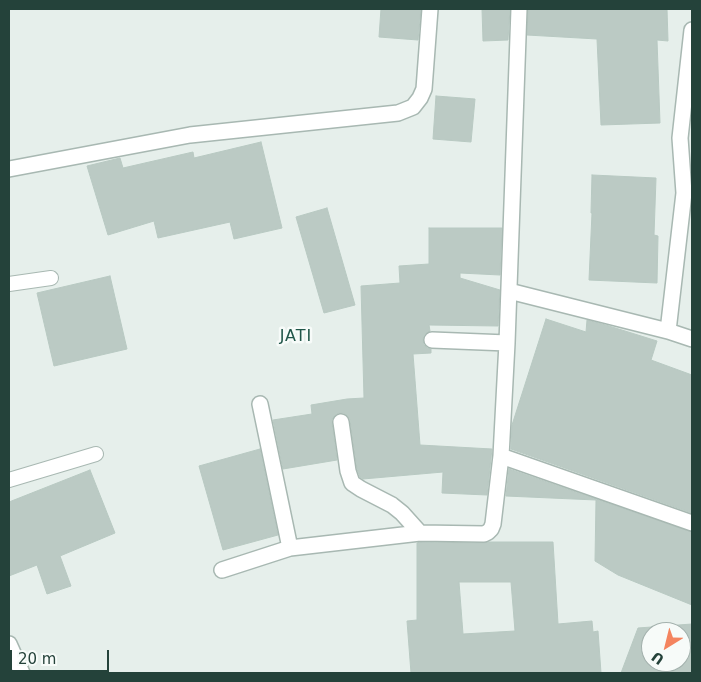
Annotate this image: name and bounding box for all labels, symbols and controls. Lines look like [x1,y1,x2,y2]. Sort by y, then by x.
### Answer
district label: JATI [279,327,313,347]
north arrow [641,622,691,672]
scale bar [12,640,111,672]
text: U [648,649,667,668]
text: 20 m [18,650,56,668]

